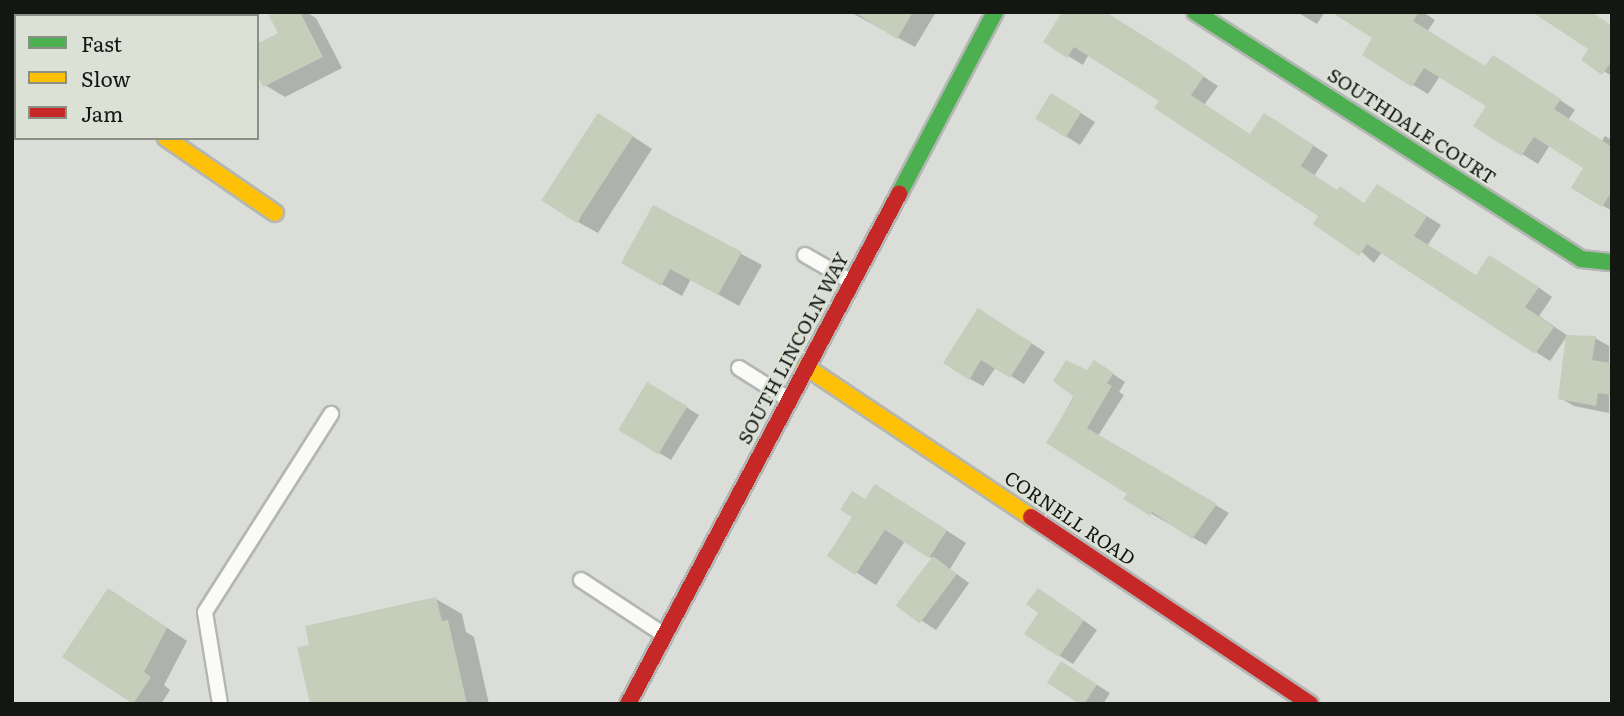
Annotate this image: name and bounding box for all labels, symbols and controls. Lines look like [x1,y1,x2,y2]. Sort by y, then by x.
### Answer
legend [14,14,259,140]
text: Fast [81,27,122,58]
text: Slow [81,62,131,93]
street label: SOUTHDALE COURT [1324,63,1500,189]
text: Jam [81,97,123,128]
street label: SOUTH LINCOLN WAY [733,248,853,448]
street label: CORNELL ROAD [1000,466,1140,570]

